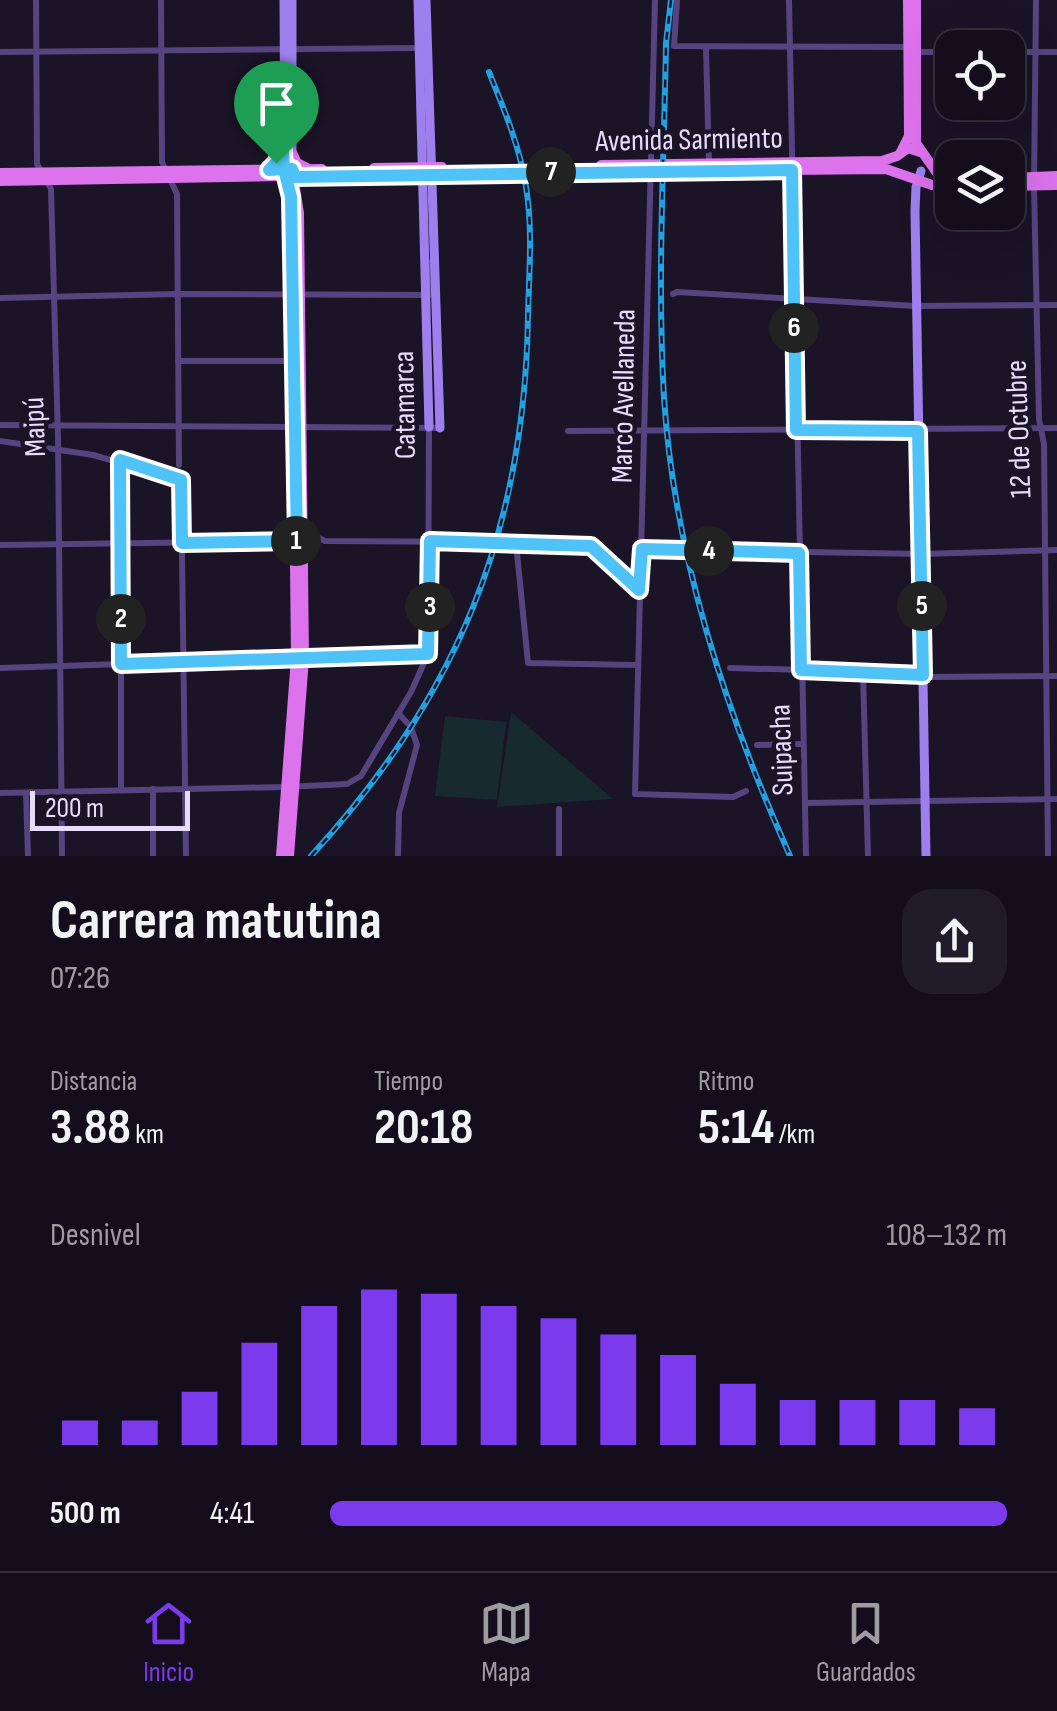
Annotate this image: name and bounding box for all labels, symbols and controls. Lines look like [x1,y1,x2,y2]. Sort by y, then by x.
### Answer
map controls [935,30,1025,230]
button: locate [935,30,1025,120]
pin [234,61,319,164]
icon: arrive [249,76,304,131]
street label: Avenida Sarmiento [594,120,783,160]
button: layers [935,140,1025,230]
pin: 7 [526,147,576,197]
text: 7 [545,155,557,188]
pin: 6 [769,303,819,353]
street label: Marco Avellaneda [604,309,644,483]
text: 6 [787,311,801,344]
street label: Catamarca [386,351,424,459]
street label: 12 de Octubre [999,359,1039,499]
street label: Maipú [16,396,54,458]
pin: 1 [271,516,321,566]
text: 1 [291,524,301,557]
pin: 4 [684,526,734,576]
text: 4 [702,534,716,567]
pin: 5 [897,581,947,631]
pin: 3 [405,582,455,632]
text: 5 [916,589,928,622]
text: 3 [424,590,436,623]
pin: 2 [96,594,146,644]
text: 2 [115,602,127,635]
street label: Suipacha [762,704,802,796]
scale bar [30,786,190,830]
text: 200 m [45,792,104,825]
text: Carrera matutina [50,888,382,955]
button: share [902,889,1007,994]
text: 07:26 [50,959,110,998]
text: Distancia [50,1065,137,1098]
text: Tiempo [374,1065,443,1098]
text: Ritmo [698,1065,754,1098]
text: 3.88 [50,1098,131,1158]
text: 20:18 [374,1098,473,1158]
text: 5:14 [698,1098,774,1158]
text: km [131,1118,164,1151]
text: /km [774,1118,815,1151]
text: Desnivel [50,1216,141,1255]
text: 108–132 m [886,1216,1007,1255]
text: 500 m [50,1494,121,1533]
text: 4:41 [210,1494,254,1533]
tab: Inicio [141,1596,196,1689]
tab: Mapa [479,1596,534,1689]
tab: Guardados [816,1596,916,1689]

